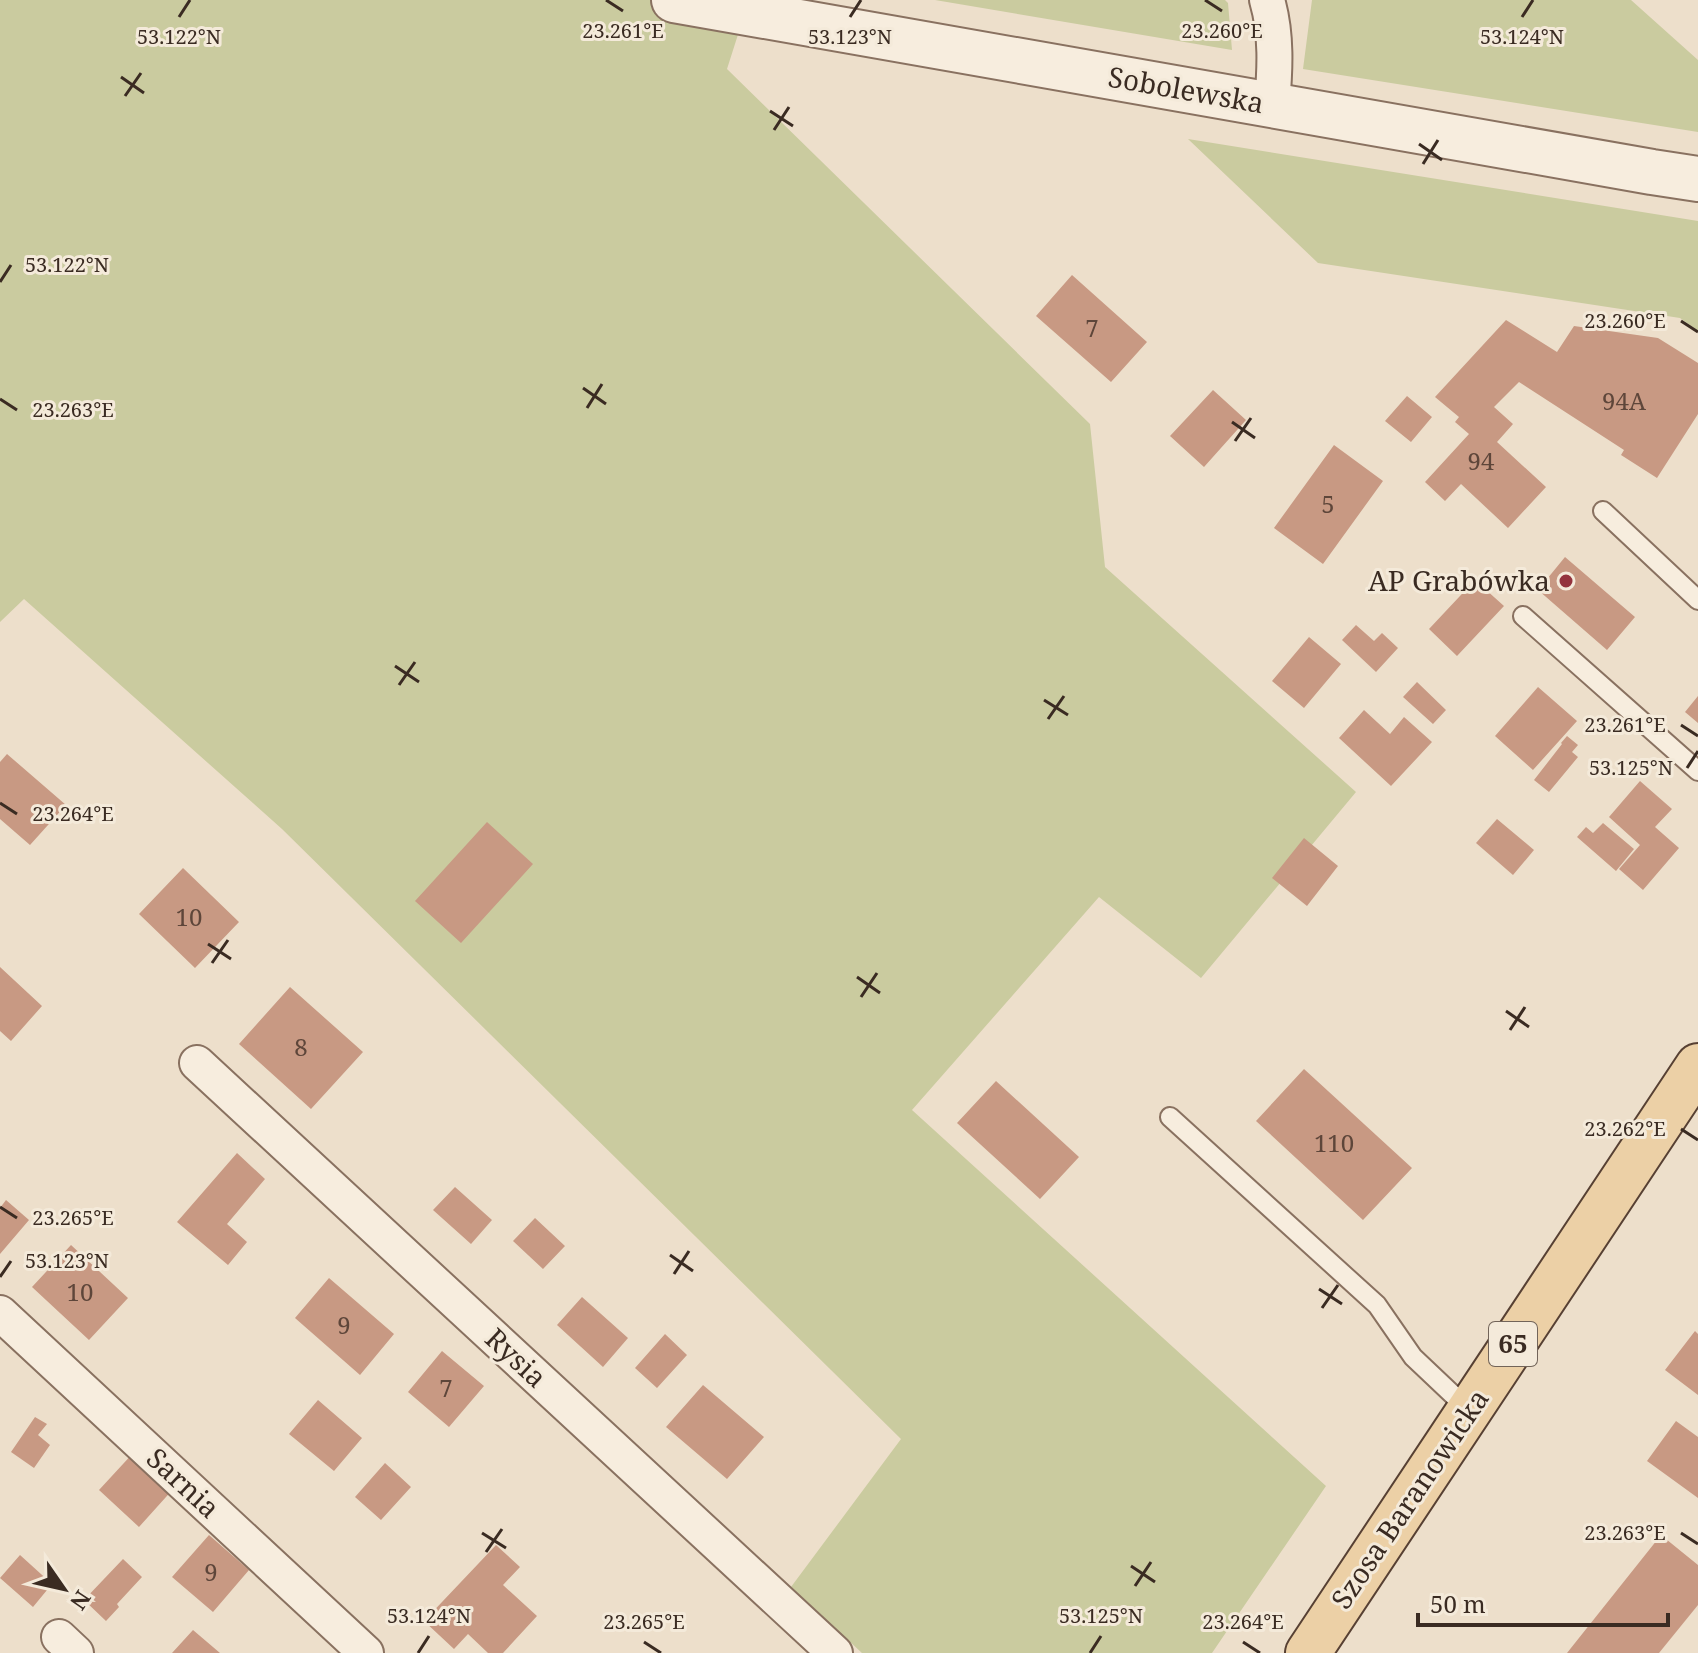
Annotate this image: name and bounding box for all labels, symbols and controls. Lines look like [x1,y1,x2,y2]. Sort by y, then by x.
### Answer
text: 23.261°E [582,17,664,44]
text: 23.260°E [1181,17,1263,44]
text: 53.122°N [137,23,221,50]
text: 53.123°N [808,23,892,50]
text: 53.124°N [1480,23,1564,50]
street label: Sobolewska [1105,57,1267,121]
text: 53.122°N [25,251,109,278]
text: 23.260°E [1584,307,1666,334]
house number: 7 [1085,311,1099,344]
house number: 94A [1602,384,1646,417]
text: 23.263°E [32,396,114,423]
house number: 94 [1468,444,1495,477]
house number: 5 [1321,487,1335,520]
place label: AP Grabówka [1368,561,1550,599]
marker: AP Grabówka [1557,572,1575,590]
text: 23.261°E [1584,711,1666,738]
text: 53.125°N [1589,754,1673,781]
text: 23.264°E [32,800,114,827]
house number: 10 [176,900,202,933]
house number: 8 [294,1030,308,1063]
text: 23.262°E [1584,1115,1666,1142]
house number: 110 [1314,1126,1354,1159]
text: 23.265°E [32,1204,114,1231]
text: 53.123°N [25,1247,109,1274]
house number: 10 [67,1275,93,1308]
house number: 9 [337,1308,351,1341]
street label: Rysia [478,1319,556,1395]
road number: 65 [1489,1322,1537,1366]
house number: 7 [439,1371,453,1404]
street label: Szosa Baranowicka [1322,1381,1497,1616]
street label: Sarnia [139,1439,228,1526]
text: 23.263°E [1584,1519,1666,1546]
north arrow [24,1549,104,1629]
house number: 9 [204,1555,218,1588]
scale bar [1418,1577,1668,1627]
text: N [64,1585,99,1616]
text: 50 m [1430,1587,1486,1620]
text: 53.124°N [387,1602,471,1629]
text: 53.125°N [1059,1602,1143,1629]
text: 23.265°E [603,1608,685,1635]
text: 23.264°E [1202,1608,1284,1635]

